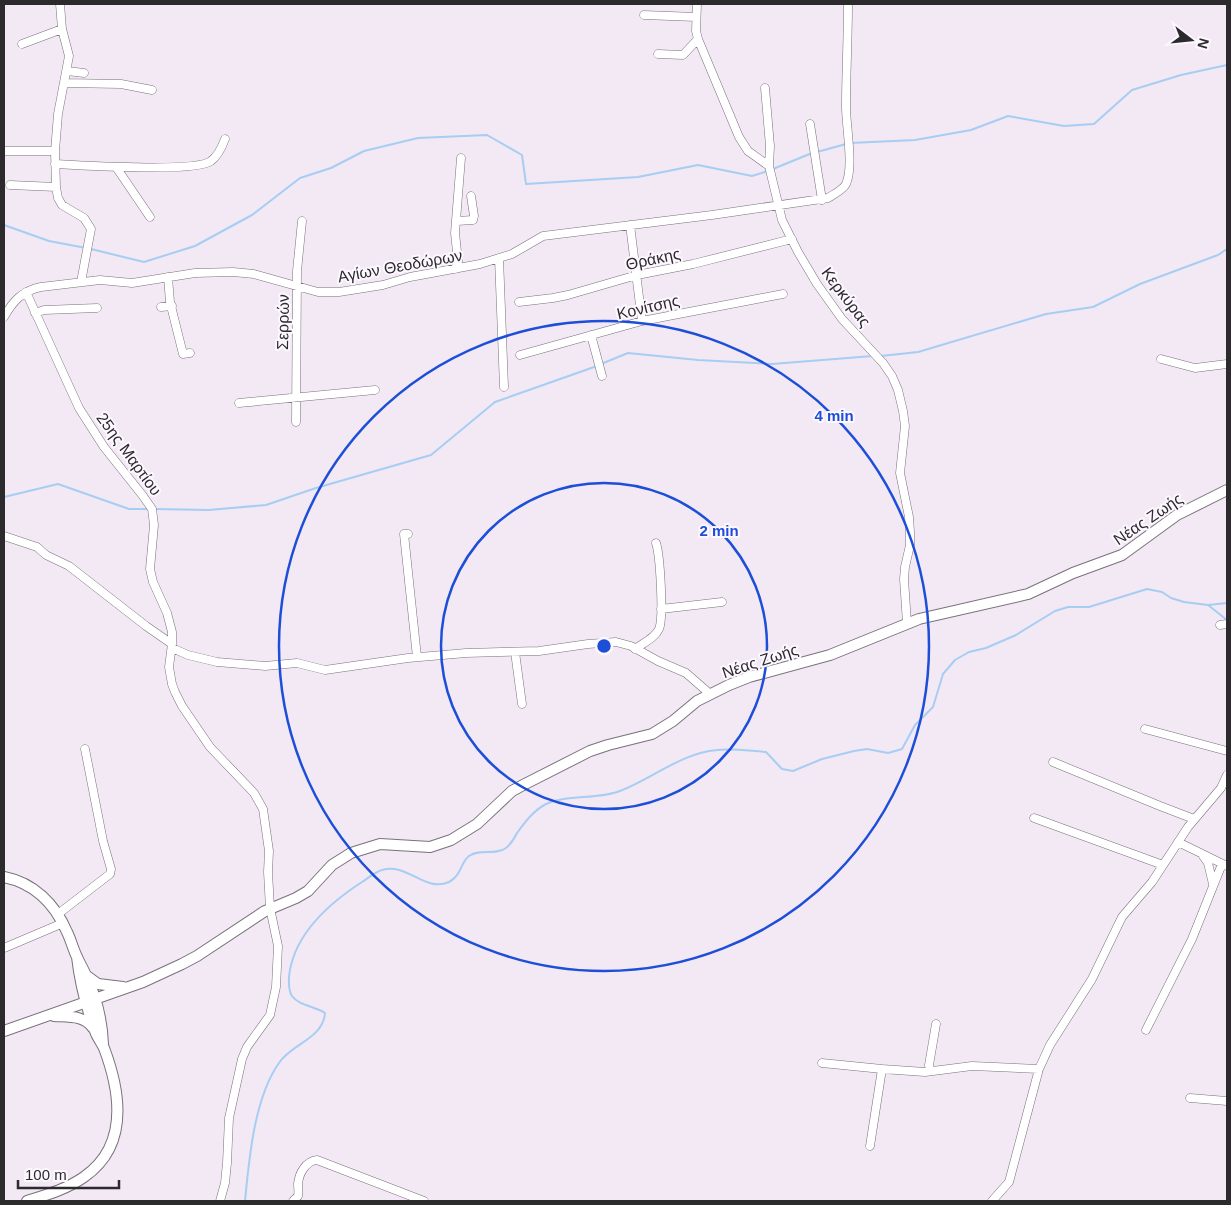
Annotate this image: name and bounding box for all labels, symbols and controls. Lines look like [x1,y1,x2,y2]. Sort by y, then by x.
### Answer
north arrow [1166,15,1216,65]
text: N [1194,37,1213,51]
street label: Θράκης [624,245,682,273]
street label: Αγίων Θεοδώρων [336,247,464,285]
street label: Κερκύρας [818,264,874,330]
street label: Κονίτσης [615,292,681,322]
street label: Σερρών [274,294,292,350]
text: 4 min [814,407,854,424]
street label: 25ης Μαρτίου [93,409,165,499]
street label: Νέας Ζωής [1111,490,1186,548]
text: 2 min [699,522,739,539]
centre of rings [595,637,613,655]
street label: Νέας Ζωής [720,641,800,681]
scale bar [18,1158,119,1190]
text: 100 m [25,1166,67,1183]

